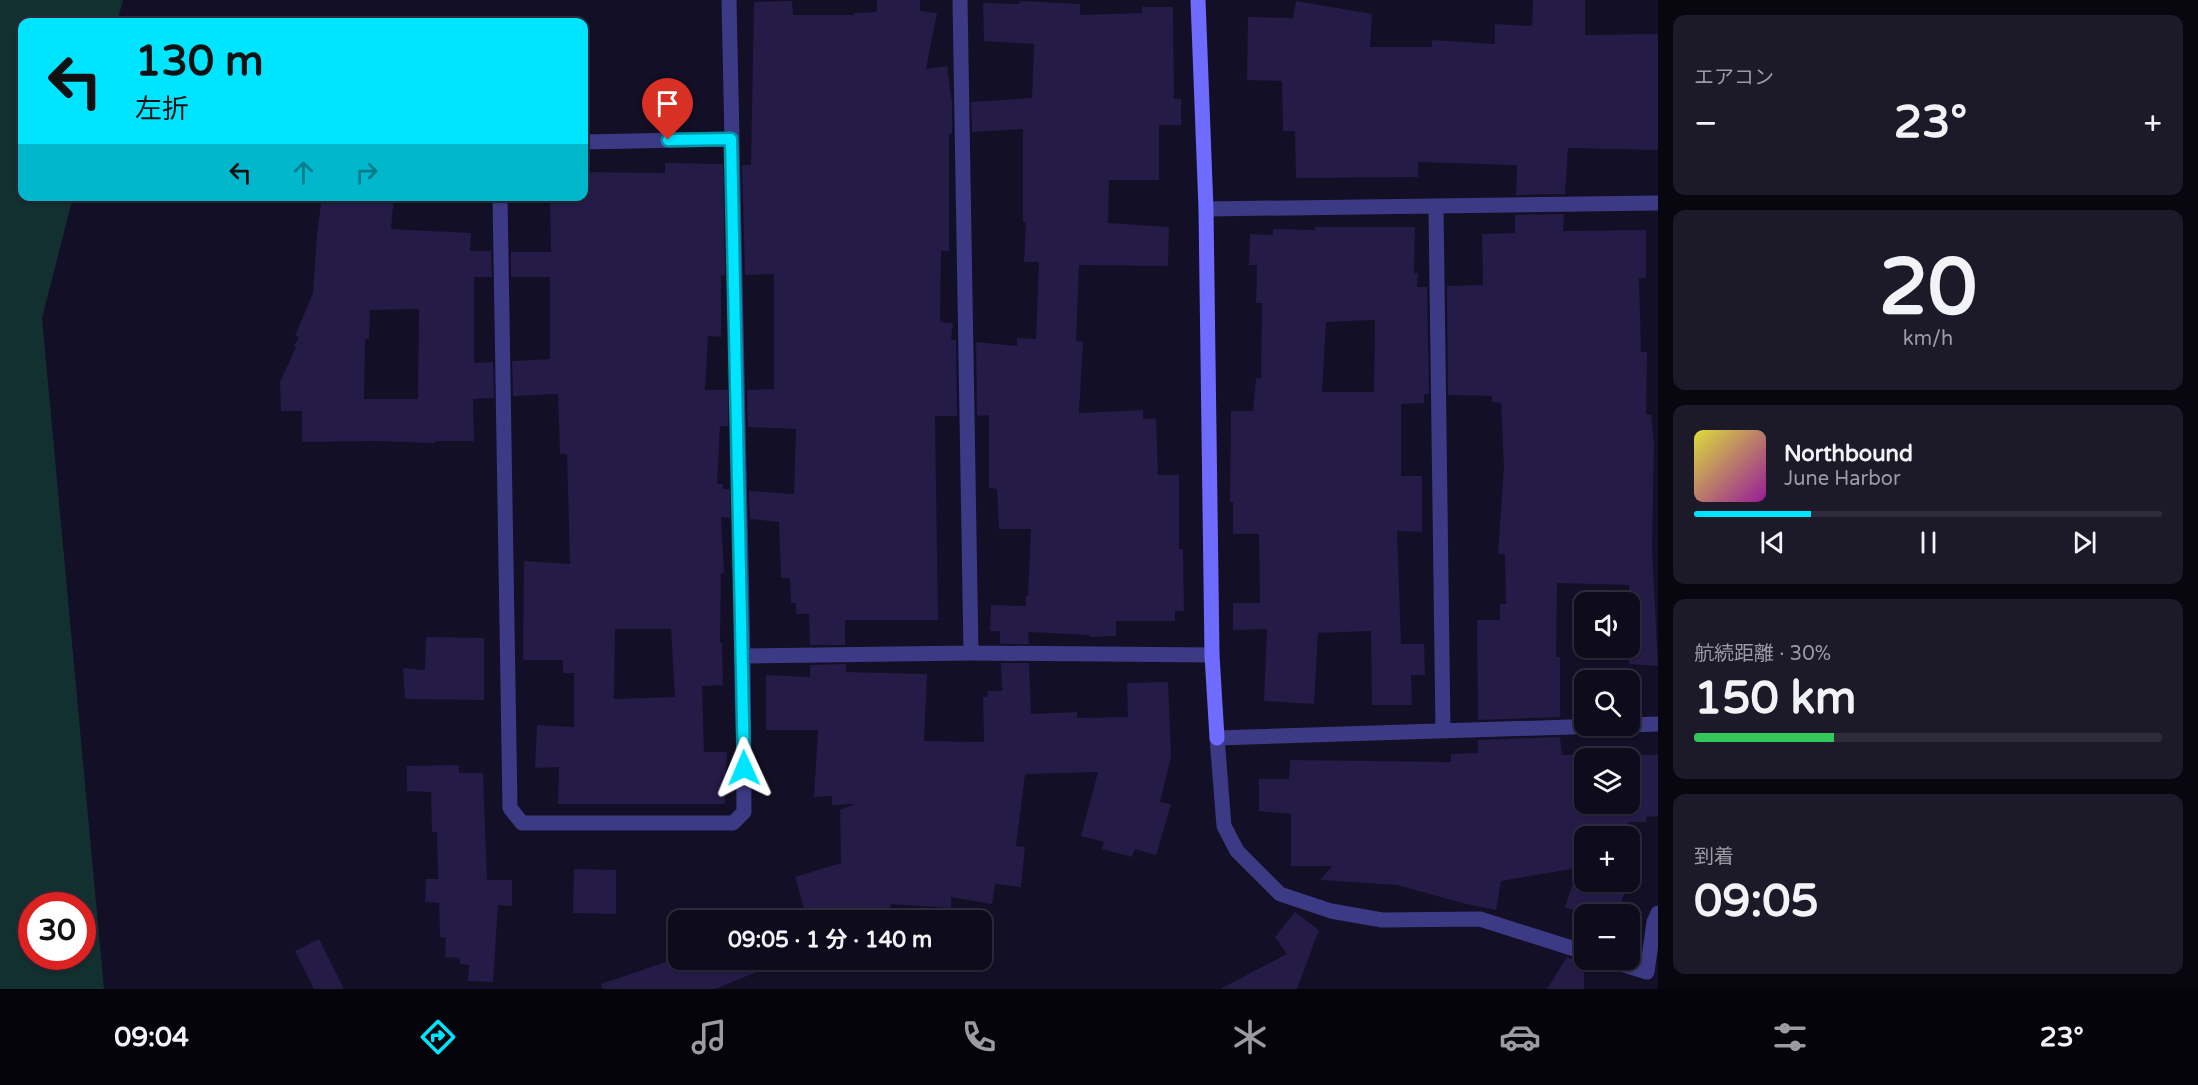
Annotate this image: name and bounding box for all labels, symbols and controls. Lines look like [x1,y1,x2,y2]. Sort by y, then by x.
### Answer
text: 130 m [135,36,264,87]
icon: left [36,42,114,120]
text: エアコン [1694,66,1774,90]
pin [642,78,693,140]
icon: arrive [651,87,684,120]
text: 左折 [135,93,189,126]
text: 23° [1894,96,1967,150]
text: − [1694,104,1718,143]
text: + [2143,104,2162,143]
icon: left [224,156,257,189]
icon: ahead [287,156,320,189]
icon: right [350,156,383,189]
text: 20 [1879,241,1977,335]
text: km/h [1903,327,1953,351]
text: Northbound [1784,441,1913,467]
text: June Harbor [1784,467,1901,491]
icon: previous [1756,526,1789,559]
icon: pause [1912,526,1945,559]
icon: next [2068,526,2101,559]
map controls [1574,592,1640,970]
button: sound [1574,592,1640,658]
text: 航続距離 · 30% [1694,642,1831,666]
button: search [1574,670,1640,736]
text: 150 km [1694,672,1856,726]
position arrow [712,736,776,800]
button: layers [1574,748,1640,814]
button: + [1574,826,1640,892]
text: 到着 [1694,845,1734,869]
text: 09:05 [1694,875,1819,929]
speed limit sign: 30 [18,892,96,970]
button: − [1574,904,1640,970]
text: 09:05 · 1 分 · 140 m [728,927,932,953]
icon: directions [417,1016,459,1058]
icon: music [688,1016,730,1058]
icon: phone [958,1016,1000,1058]
icon: climate [1229,1016,1271,1058]
icon: car [1499,1016,1541,1058]
icon: filters [1769,1016,1811,1058]
text: 09:04 [114,1021,189,1054]
text: 23° [2040,1021,2084,1054]

